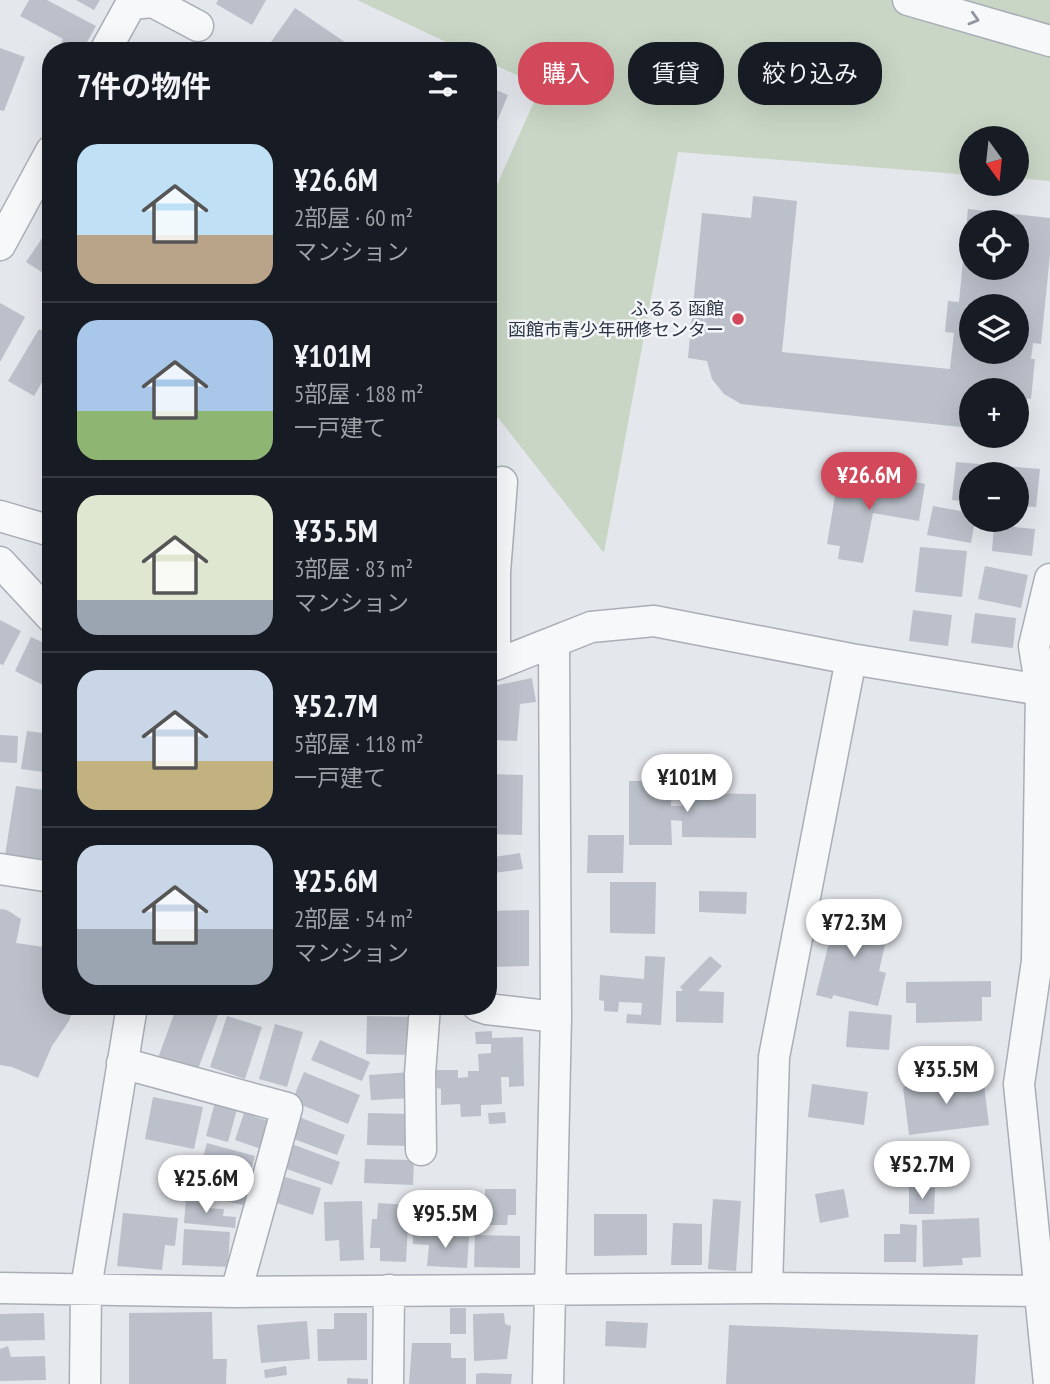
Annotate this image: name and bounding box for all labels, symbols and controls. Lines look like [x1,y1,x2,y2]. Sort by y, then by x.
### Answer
one-way arrow [967,11,979,25]
chip: 購入 [518,42,614,105]
chip: 賃貸 [628,42,724,105]
chip: 絞り込み [738,42,882,105]
icon: filters [424,65,462,103]
text: 7件の物件 [77,66,211,105]
north arrow [959,126,1029,196]
map controls [959,126,1029,532]
text: ¥26.6M [294,160,378,199]
icon: home [133,172,217,256]
text: 2部屋 · 60 m² [294,203,413,232]
button: locate [959,210,1029,280]
text: マンション [294,237,409,266]
button: layers [959,294,1029,364]
place label: ふるる 函館 函館市青少年研修センター [508,297,724,341]
marker: ふるる 函館 函館市青少年研修センター [730,311,746,327]
text: ¥101M [294,336,371,375]
icon: home [133,348,217,432]
button: + [959,378,1029,448]
text: 5部屋 · 188 m² [294,379,424,408]
text: 一戸建て [294,413,386,442]
pin: ¥26.6M [812,452,926,512]
text: ¥26.6M [837,460,901,489]
button: − [959,462,1029,532]
text: ¥35.5M [294,511,378,550]
icon: home [133,523,217,607]
text: 3部屋 · 83 m² [294,554,413,583]
text: マンション [294,588,409,617]
text: ¥52.7M [294,686,378,725]
icon: home [133,698,217,782]
text: 5部屋 · 118 m² [294,729,424,758]
pin: ¥101M [638,754,736,814]
text: ¥101M [657,762,717,791]
text: 一戸建て [294,763,386,792]
text: ¥25.6M [294,861,378,900]
icon: home [133,873,217,957]
pin: ¥72.3M [797,900,911,959]
text: 2部屋 · 54 m² [294,904,413,933]
text: ¥72.3M [822,907,886,936]
text: マンション [294,938,409,967]
pin: ¥35.5M [889,1046,1003,1106]
text: ¥35.5M [914,1054,978,1083]
pin: ¥52.7M [865,1142,979,1201]
text: ¥52.7M [890,1149,954,1178]
pin: ¥25.6M [149,1156,263,1215]
text: ¥25.6M [174,1163,238,1192]
pin: ¥95.5M [388,1190,502,1250]
text: ¥95.5M [413,1198,477,1227]

